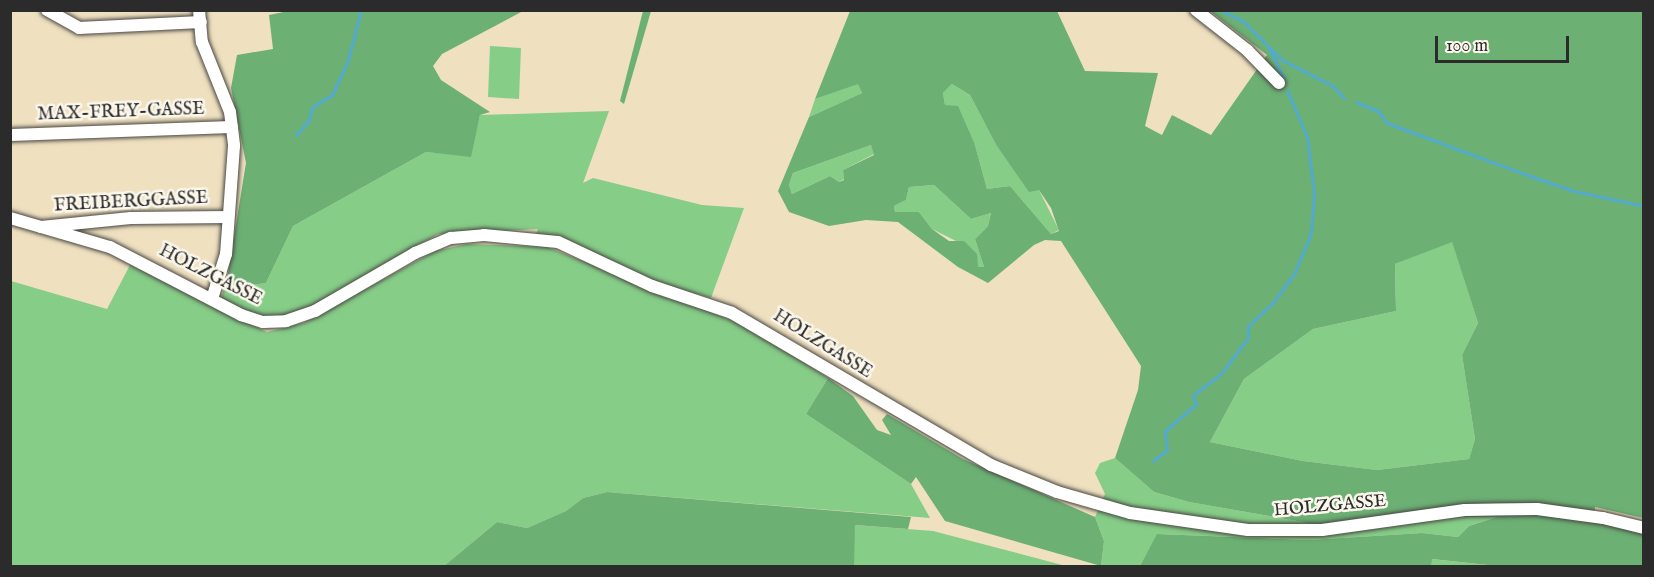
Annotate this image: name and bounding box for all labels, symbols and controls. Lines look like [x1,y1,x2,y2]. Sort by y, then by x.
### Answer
scale bar [1438,24,1572,62]
text: 100 m [1446,35,1488,58]
street label: MAX-FREY-GASSE [37,99,205,127]
street label: FREIBERGGASSE [53,188,209,218]
street label: HOLZGASSE [155,241,265,311]
street label: HOLZGASSE [768,306,876,384]
street label: HOLZGASSE [1273,491,1387,523]

